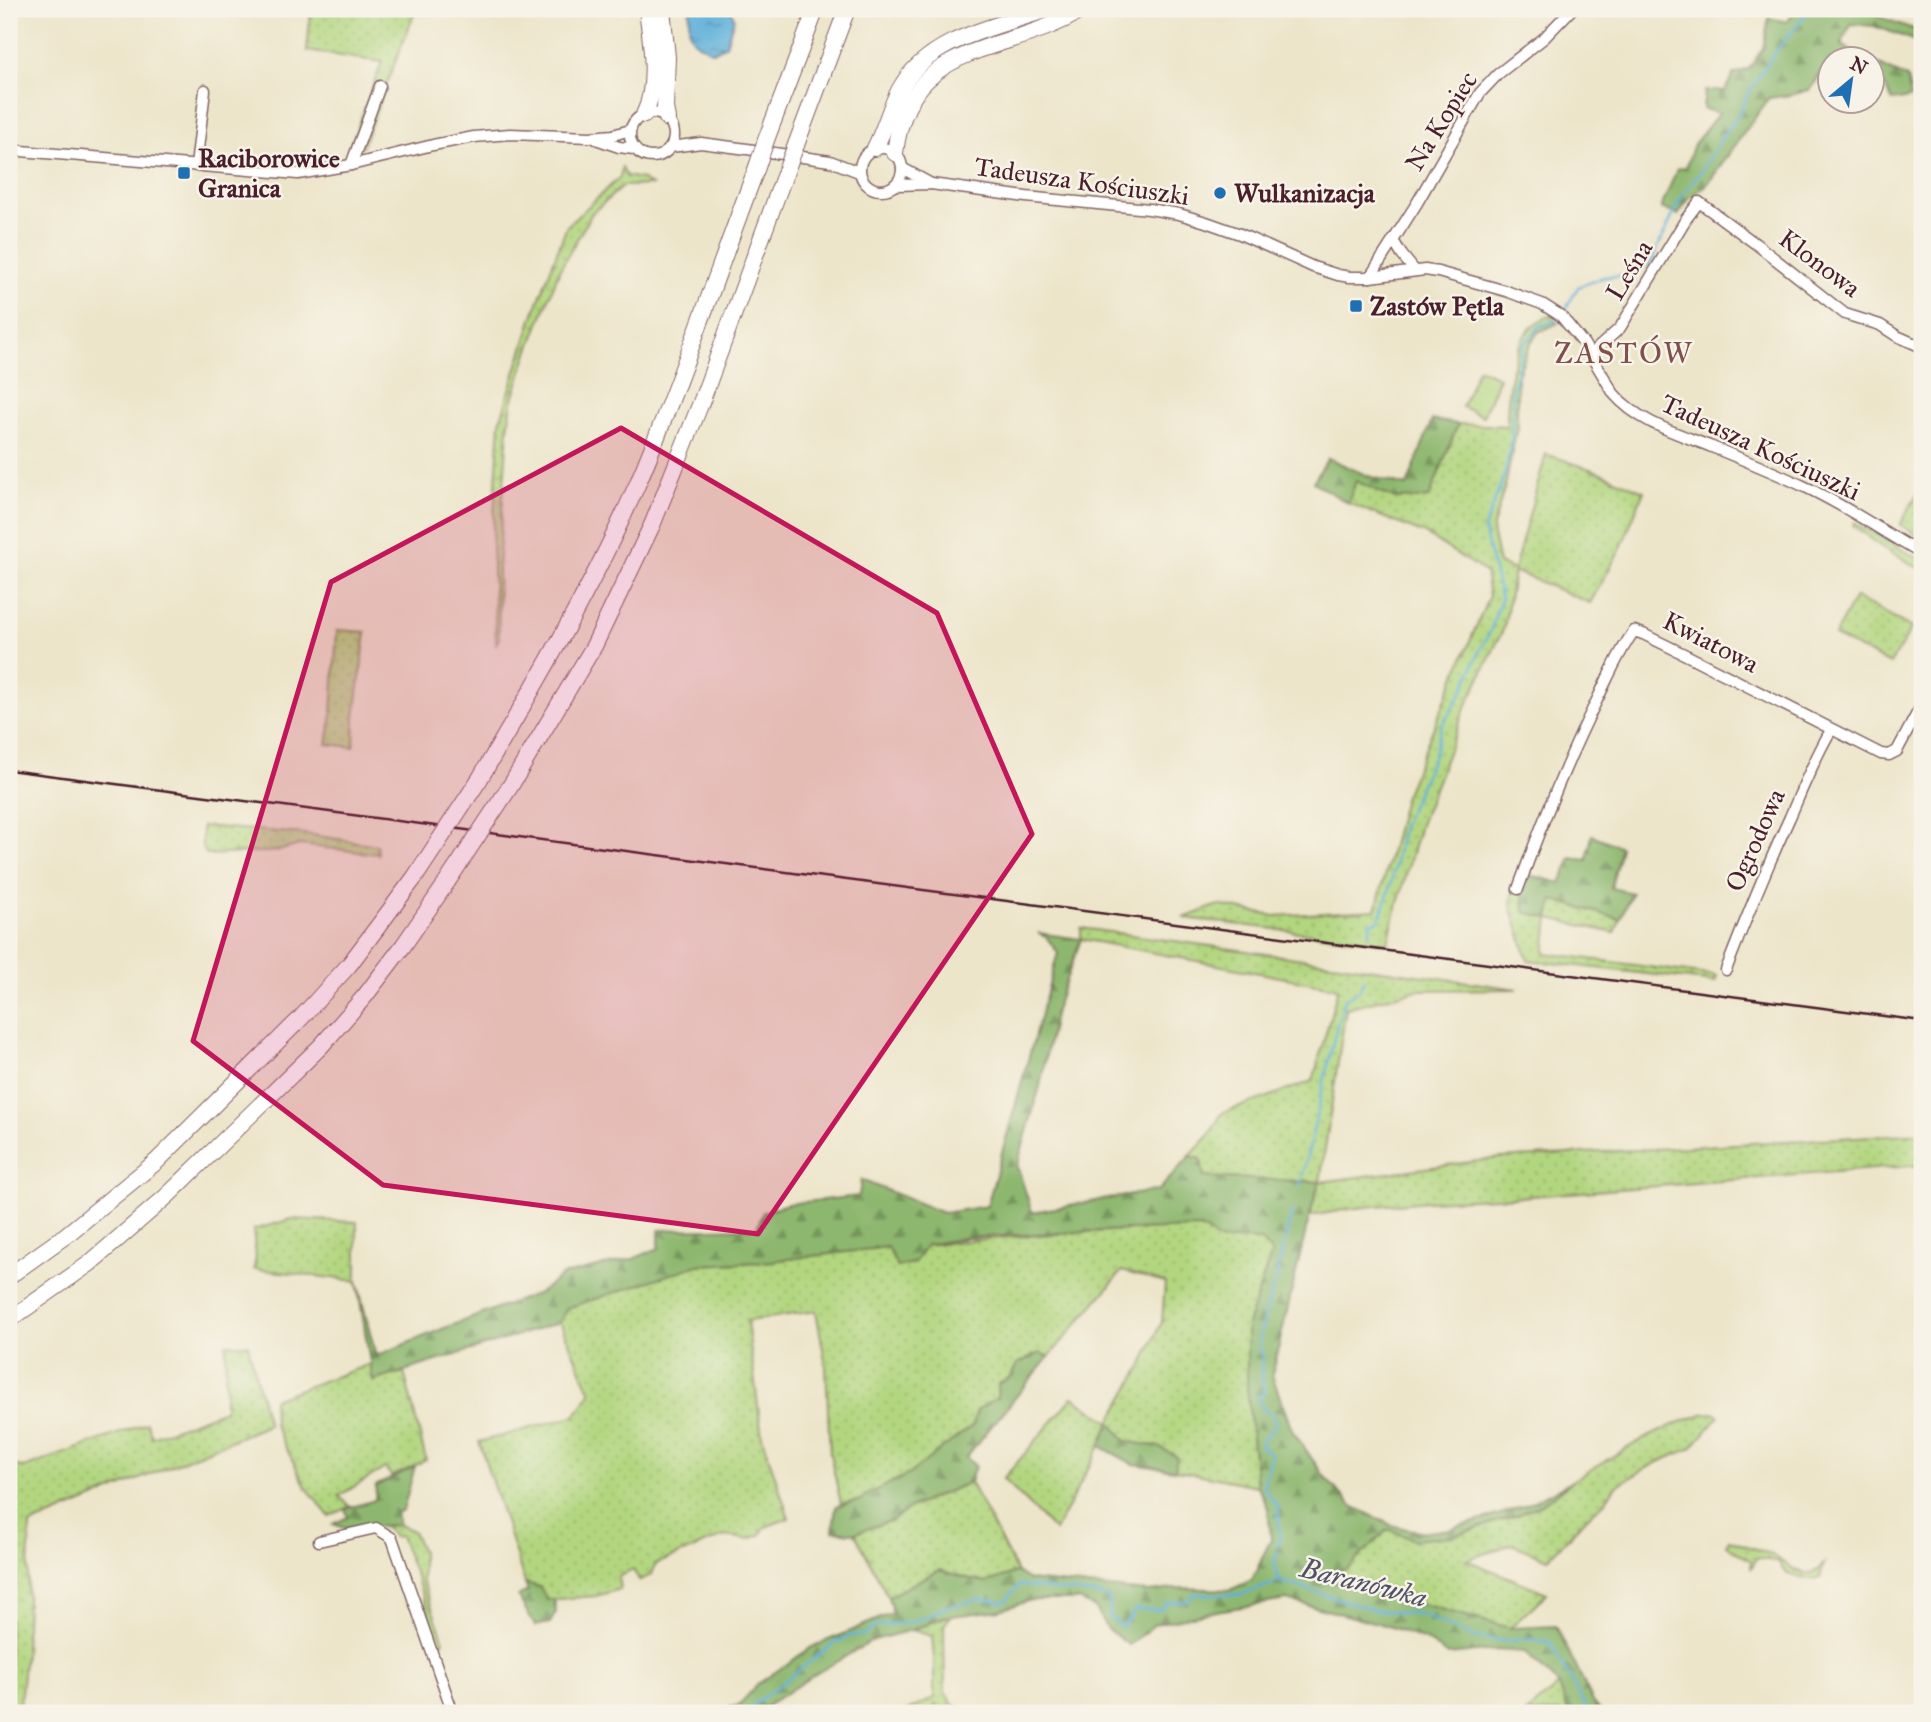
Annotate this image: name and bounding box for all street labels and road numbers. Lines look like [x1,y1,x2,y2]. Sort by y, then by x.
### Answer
street label: Na Kopiec [1398,65,1484,177]
street label: Tadeusza Kościuszki [973,150,1191,212]
street label: Klonowa [1773,222,1867,304]
street label: Leśna [1599,234,1659,306]
street label: Tadeusza Kościuszki [1656,387,1866,507]
street label: Kwiatowa [1658,604,1764,680]
street label: Ogrodowa [1718,784,1792,896]

